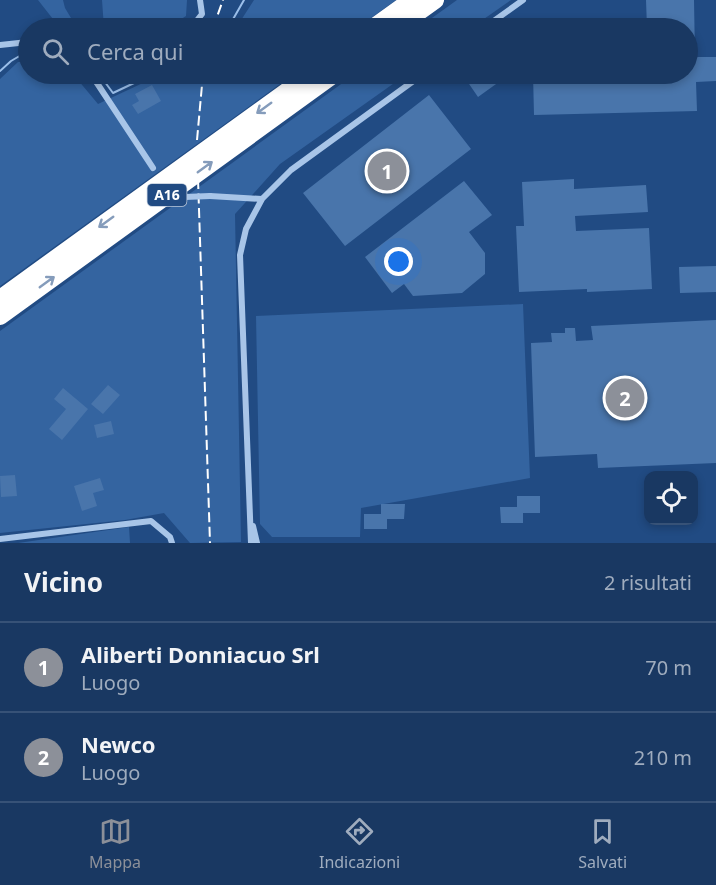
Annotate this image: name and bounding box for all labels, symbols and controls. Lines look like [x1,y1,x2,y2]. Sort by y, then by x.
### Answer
search box [18,18,698,84]
icon: search [39,35,72,68]
text: Cerca qui [87,36,183,66]
one-way arrow [256,102,272,114]
pin: 1 [368,148,406,194]
one-way arrow [197,161,213,173]
road number: A16 [148,184,186,206]
one-way arrow [98,216,114,229]
your location [384,247,413,276]
one-way arrow [39,275,55,288]
pin: 2 [606,376,644,420]
map controls [644,471,698,525]
button: locate [644,471,698,525]
text: Vicino [24,564,103,600]
text: 2 risultati [604,569,692,596]
text: Aliberti Donniacuo Srl [81,639,320,669]
text: 1 [38,654,49,681]
text: 70 m [645,654,692,681]
text: Luogo [81,669,140,696]
text: Newco [81,729,156,759]
text: 2 [38,744,49,771]
text: 210 m [634,744,692,771]
text: Luogo [81,759,140,786]
tab: Mappa [89,815,141,873]
tab: Indicazioni [319,815,400,873]
tab: Salvati [578,815,627,873]

